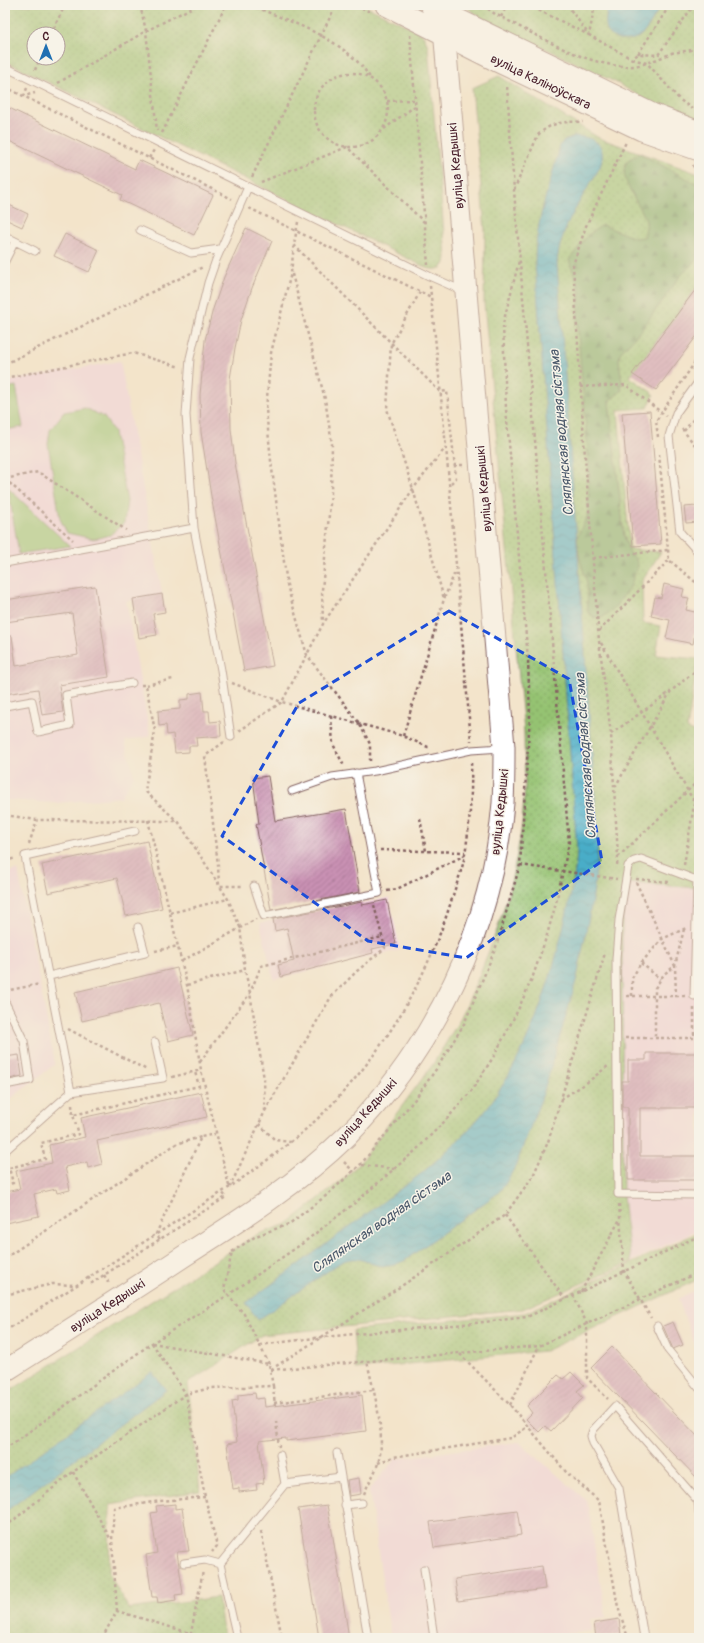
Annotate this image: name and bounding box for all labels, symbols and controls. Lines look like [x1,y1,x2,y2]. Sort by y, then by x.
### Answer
north arrow [26,26,66,66]
text: С [43,30,50,43]
street label: вуліца Каліноўскага [488,51,593,113]
street label: вуліца Кедышкі [444,122,468,210]
water label: Сляпянская водная сістэма [546,348,577,517]
street label: вуліца Кедышкі [472,445,496,533]
water label: Сляпянская водная сістэма [571,671,600,840]
street label: вуліца Кедышкі [488,768,512,856]
street label: вуліца Кедышкі [331,1075,401,1150]
water label: Сляпянская водная сістэма [308,1167,456,1277]
street label: вуліца Кедышкі [67,1276,148,1336]

